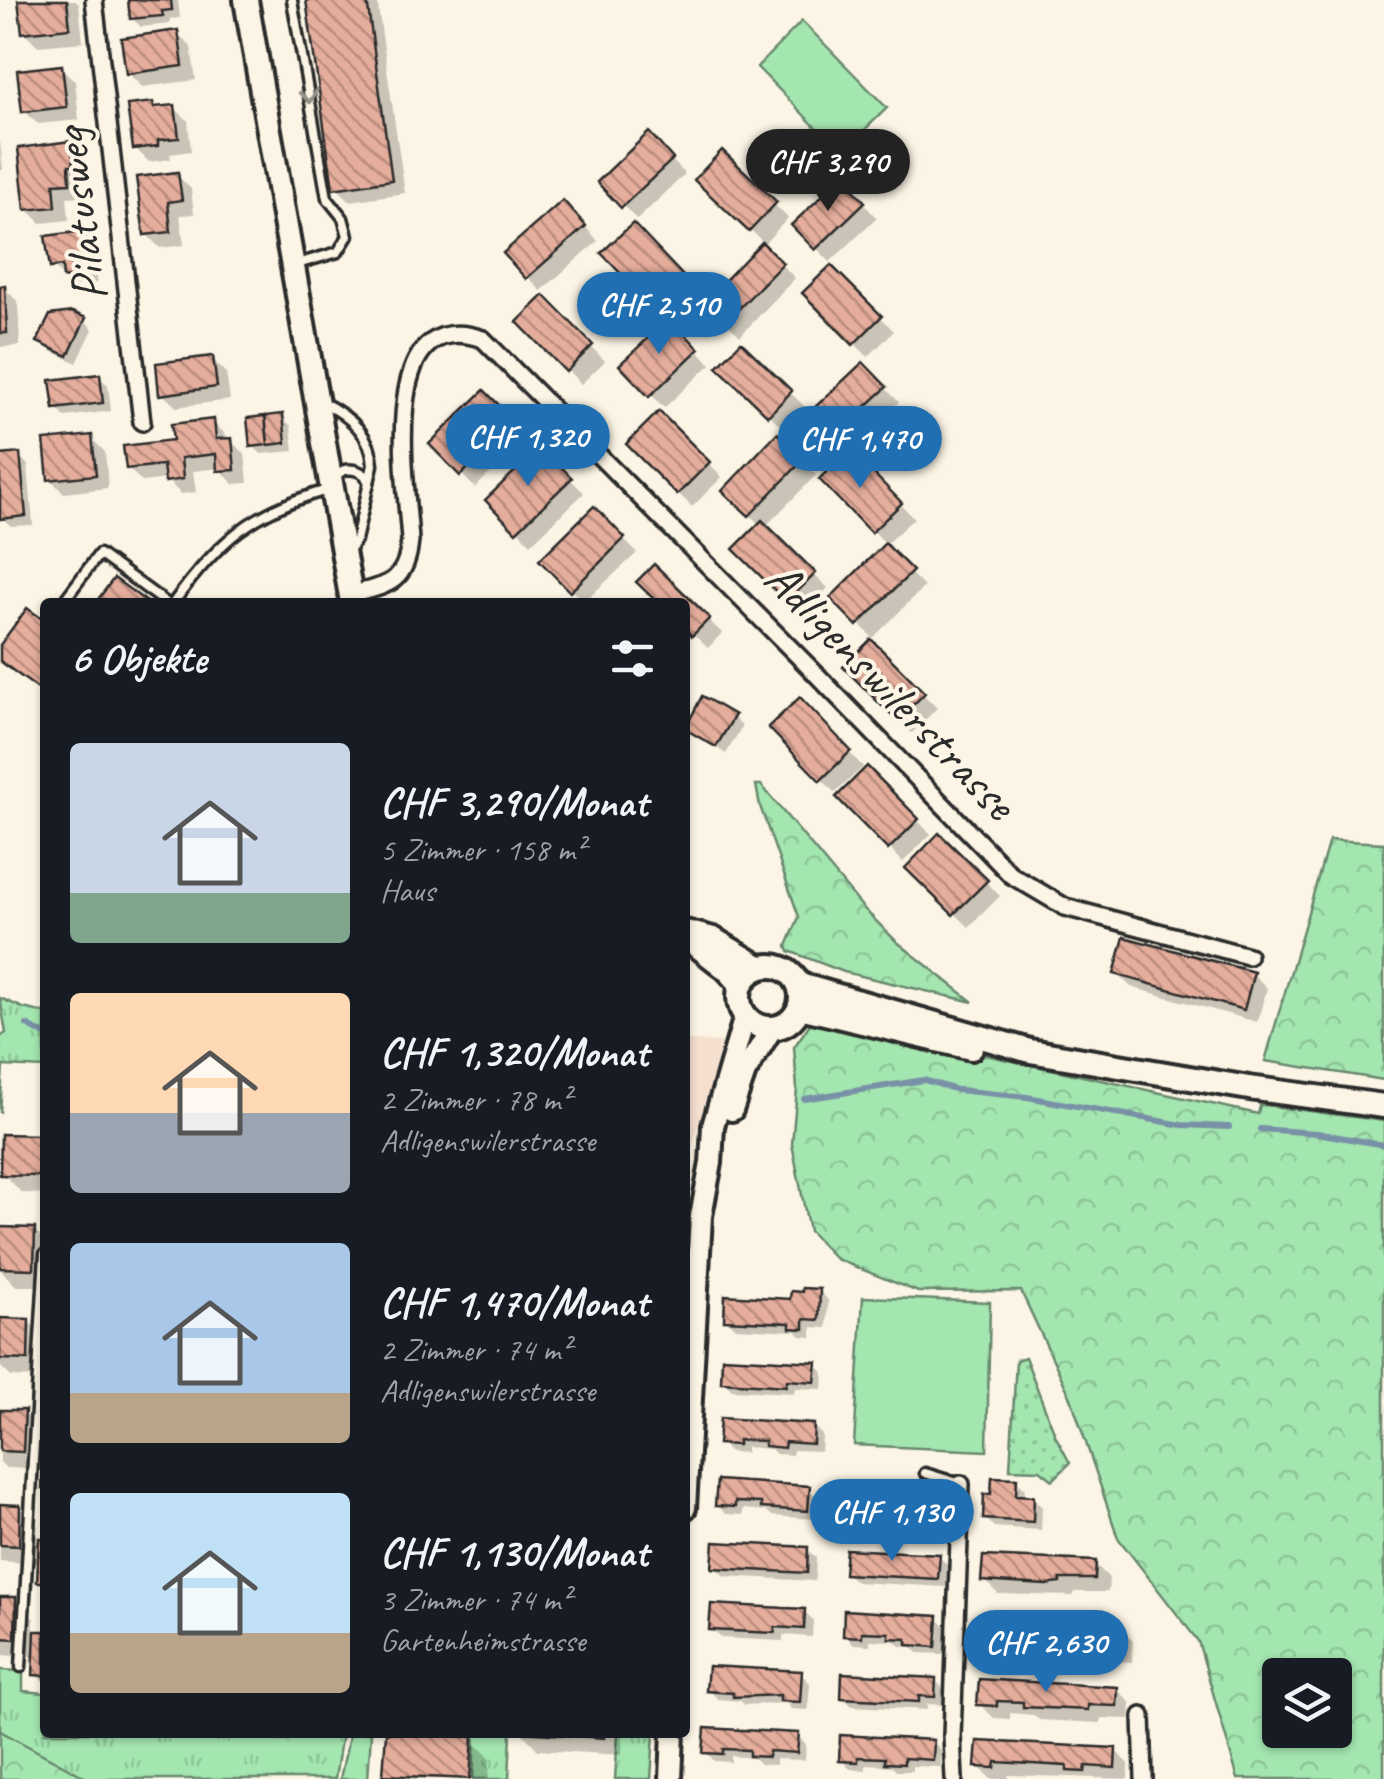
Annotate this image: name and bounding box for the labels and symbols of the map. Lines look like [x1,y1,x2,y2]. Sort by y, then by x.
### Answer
one-way arrow [298,88,319,104]
street label: Pilatusweg [37,121,121,305]
pin: CHF 3,290 [714,129,942,214]
pin: CHF 2,510 [545,272,773,357]
pin: CHF 1,320 [414,404,642,489]
pin: CHF 1,470 [746,406,974,491]
street label: Adligenswilerstrasse [752,547,1032,835]
pin: CHF 1,130 [778,1479,1006,1564]
pin: CHF 2,630 [932,1610,1160,1695]

